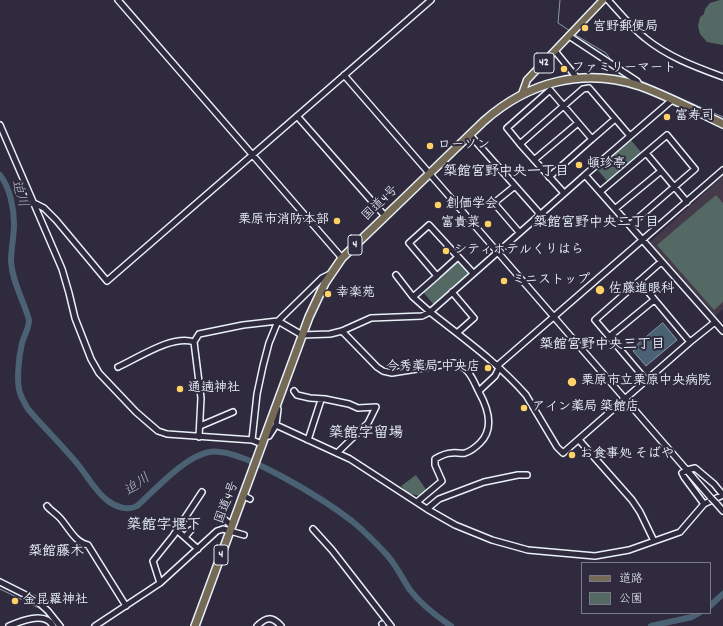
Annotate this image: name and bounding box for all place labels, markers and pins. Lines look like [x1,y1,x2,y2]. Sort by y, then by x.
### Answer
place label: 宮野郵便局 [593,20,658,36]
marker: 宮野郵便局 [580,23,590,33]
place label: ファミリーマート [572,61,676,77]
marker: ファミリーマート [559,64,569,74]
place label: 富寿司 [675,109,714,125]
marker: 富寿司 [662,112,672,122]
place label: ローソン [438,138,490,154]
marker: ローソン [425,141,435,151]
place label: 頓珍亭 [587,157,626,173]
marker: 頓珍亭 [574,160,584,170]
place label: 創価学会 [446,197,498,213]
marker: 創価学会 [433,200,443,210]
place label: 栗原市消防本部 [238,213,329,229]
marker: 栗原市消防本部 [332,216,342,226]
place label: 富貴菜 [441,216,480,232]
marker: 富貴菜 [483,219,493,229]
place label: シティホテルくりはら [454,243,584,259]
marker: シティホテルくりはら [441,246,451,256]
place label: ミニストップ [512,273,590,289]
marker: ミニストップ [499,276,509,286]
place label: 佐藤進眼科 [609,282,674,298]
marker: 佐藤進眼科 [594,284,606,296]
place label: 幸楽苑 [336,286,375,302]
marker: 幸楽苑 [323,289,333,299]
place label: 今秀薬局 中央店 [386,360,480,376]
marker: 今秀薬局 中央店 [483,363,493,373]
place label: 栗原市立栗原中央病院 [581,374,711,390]
marker: 栗原市立栗原中央病院 [566,376,578,388]
place label: 通遖神社 [188,381,240,397]
marker: 通遖神社 [175,384,185,394]
place label: アイン薬局 築館店 [532,400,639,416]
marker: アイン薬局 築館店 [519,403,529,413]
place label: お食事処 そばや [580,447,674,463]
marker: お食事処 そばや [567,450,577,460]
place label: 金昆羅神社 [23,593,88,609]
marker: 金昆羅神社 [10,596,20,606]

